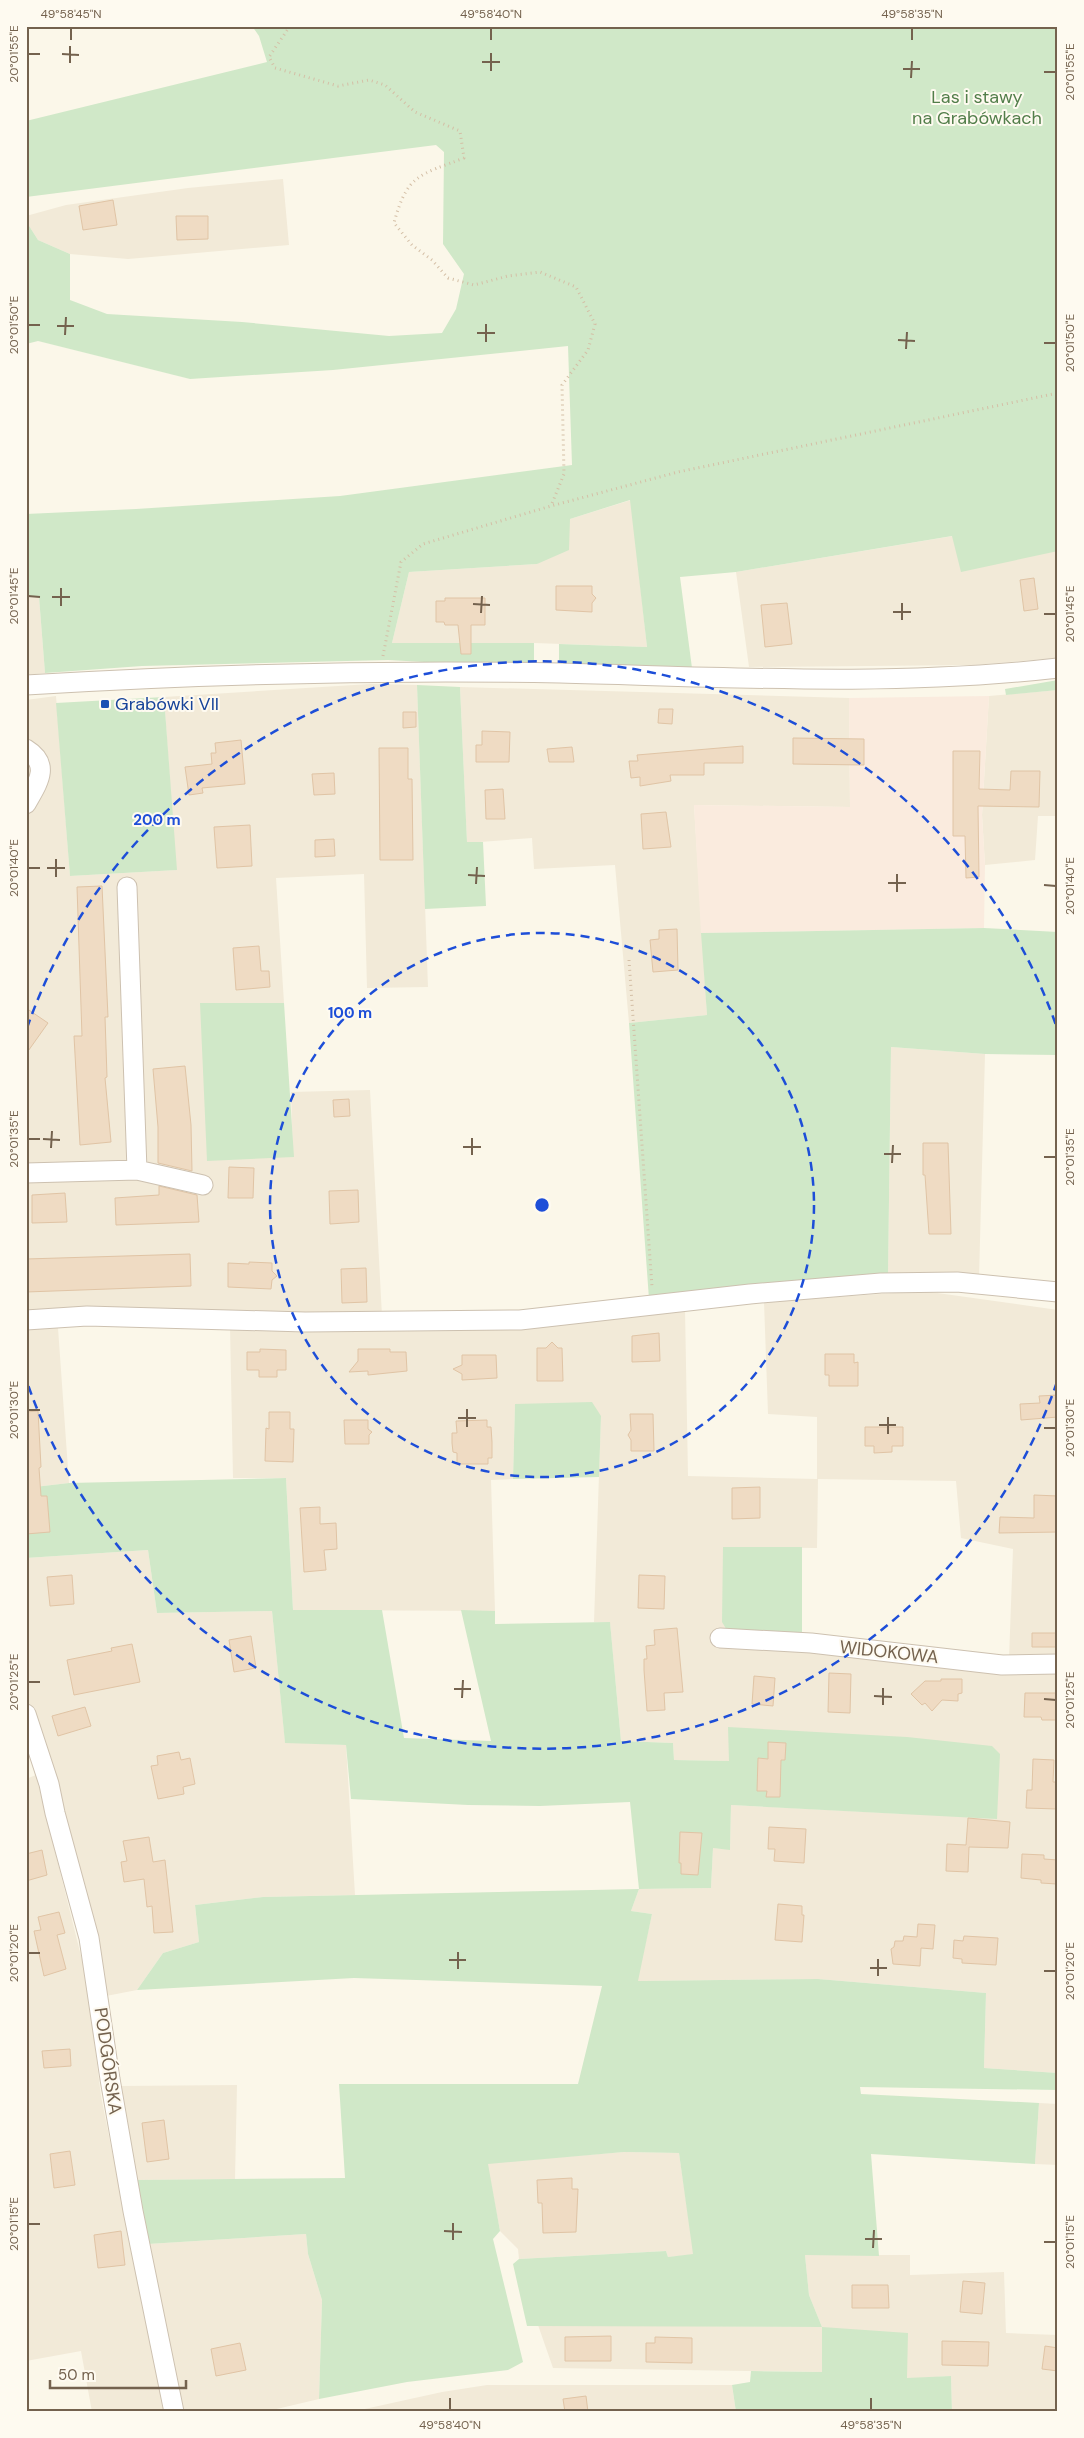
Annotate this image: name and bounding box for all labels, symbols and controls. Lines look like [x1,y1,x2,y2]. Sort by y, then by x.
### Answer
text: 49°58'45"N [40,6,102,22]
text: 49°58'40"N [460,6,522,22]
text: 49°58'35"N [881,6,943,22]
text: 20°01'55"E [6,25,22,83]
text: 20°01'55"E [1062,43,1078,101]
park label: Las i stawy na Grabówkach [912,85,1042,130]
text: 20°01'50"E [6,296,22,354]
text: 20°01'50"E [1062,314,1078,372]
text: 20°01'45"E [6,567,22,625]
text: 20°01'45"E [1062,585,1078,643]
place label: Grabówki VII [115,692,219,716]
marker: Grabówki VII [99,698,111,710]
text: 200 m [133,810,181,830]
text: 20°01'40"E [6,839,22,897]
text: 20°01'40"E [1062,857,1078,915]
text: 100 m [328,1003,372,1023]
text: 20°01'35"E [6,1110,22,1168]
text: 20°01'35"E [1062,1128,1078,1186]
centre of rings [533,1196,551,1214]
text: 20°01'30"E [6,1381,22,1439]
text: 20°01'30"E [1062,1399,1078,1457]
street label: WIDOKOWA [838,1635,940,1669]
text: 20°01'25"E [6,1653,22,1711]
text: 20°01'25"E [1062,1671,1078,1729]
text: 20°01'20"E [6,1924,22,1982]
text: 20°01'20"E [1062,1942,1078,2000]
street label: PODGÓRSKA [89,2006,127,2116]
text: 20°01'15"E [6,2197,22,2251]
text: 20°01'15"E [1062,2215,1078,2269]
scale bar [50,2358,186,2390]
text: 50 m [58,2365,95,2385]
text: 49°58'40"N [419,2417,481,2433]
text: 49°58'35"N [840,2417,902,2433]

